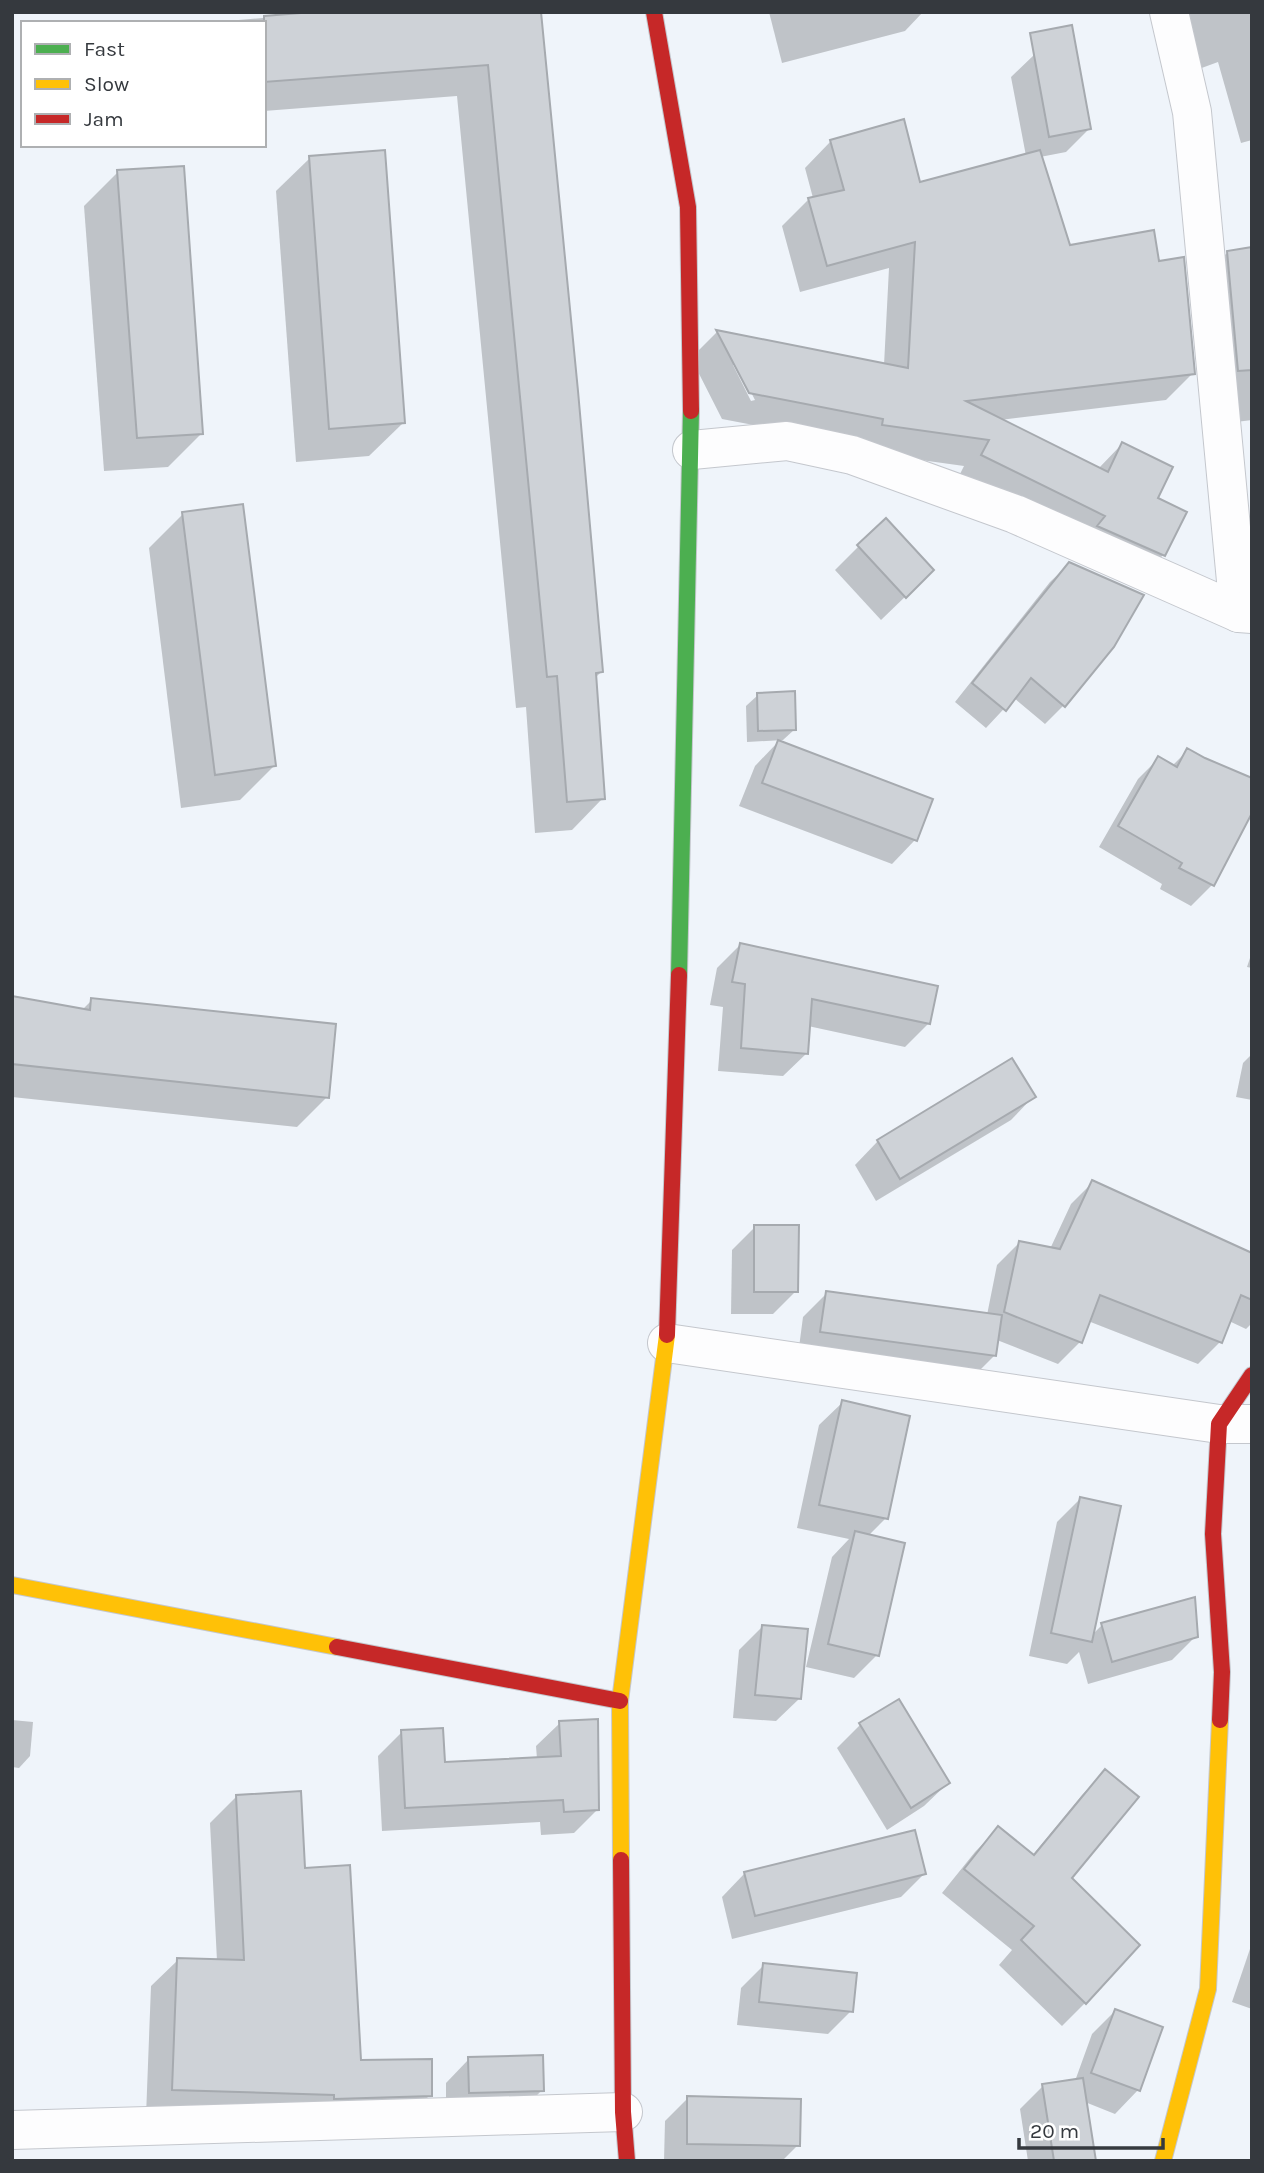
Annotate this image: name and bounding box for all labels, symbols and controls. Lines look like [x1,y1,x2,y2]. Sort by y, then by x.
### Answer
legend [21,21,266,147]
text: Fast [84,37,125,61]
text: Slow [84,72,129,96]
text: Jam [84,107,124,131]
scale bar [1019,2106,1162,2150]
text: 20 m [1030,2119,1079,2143]

